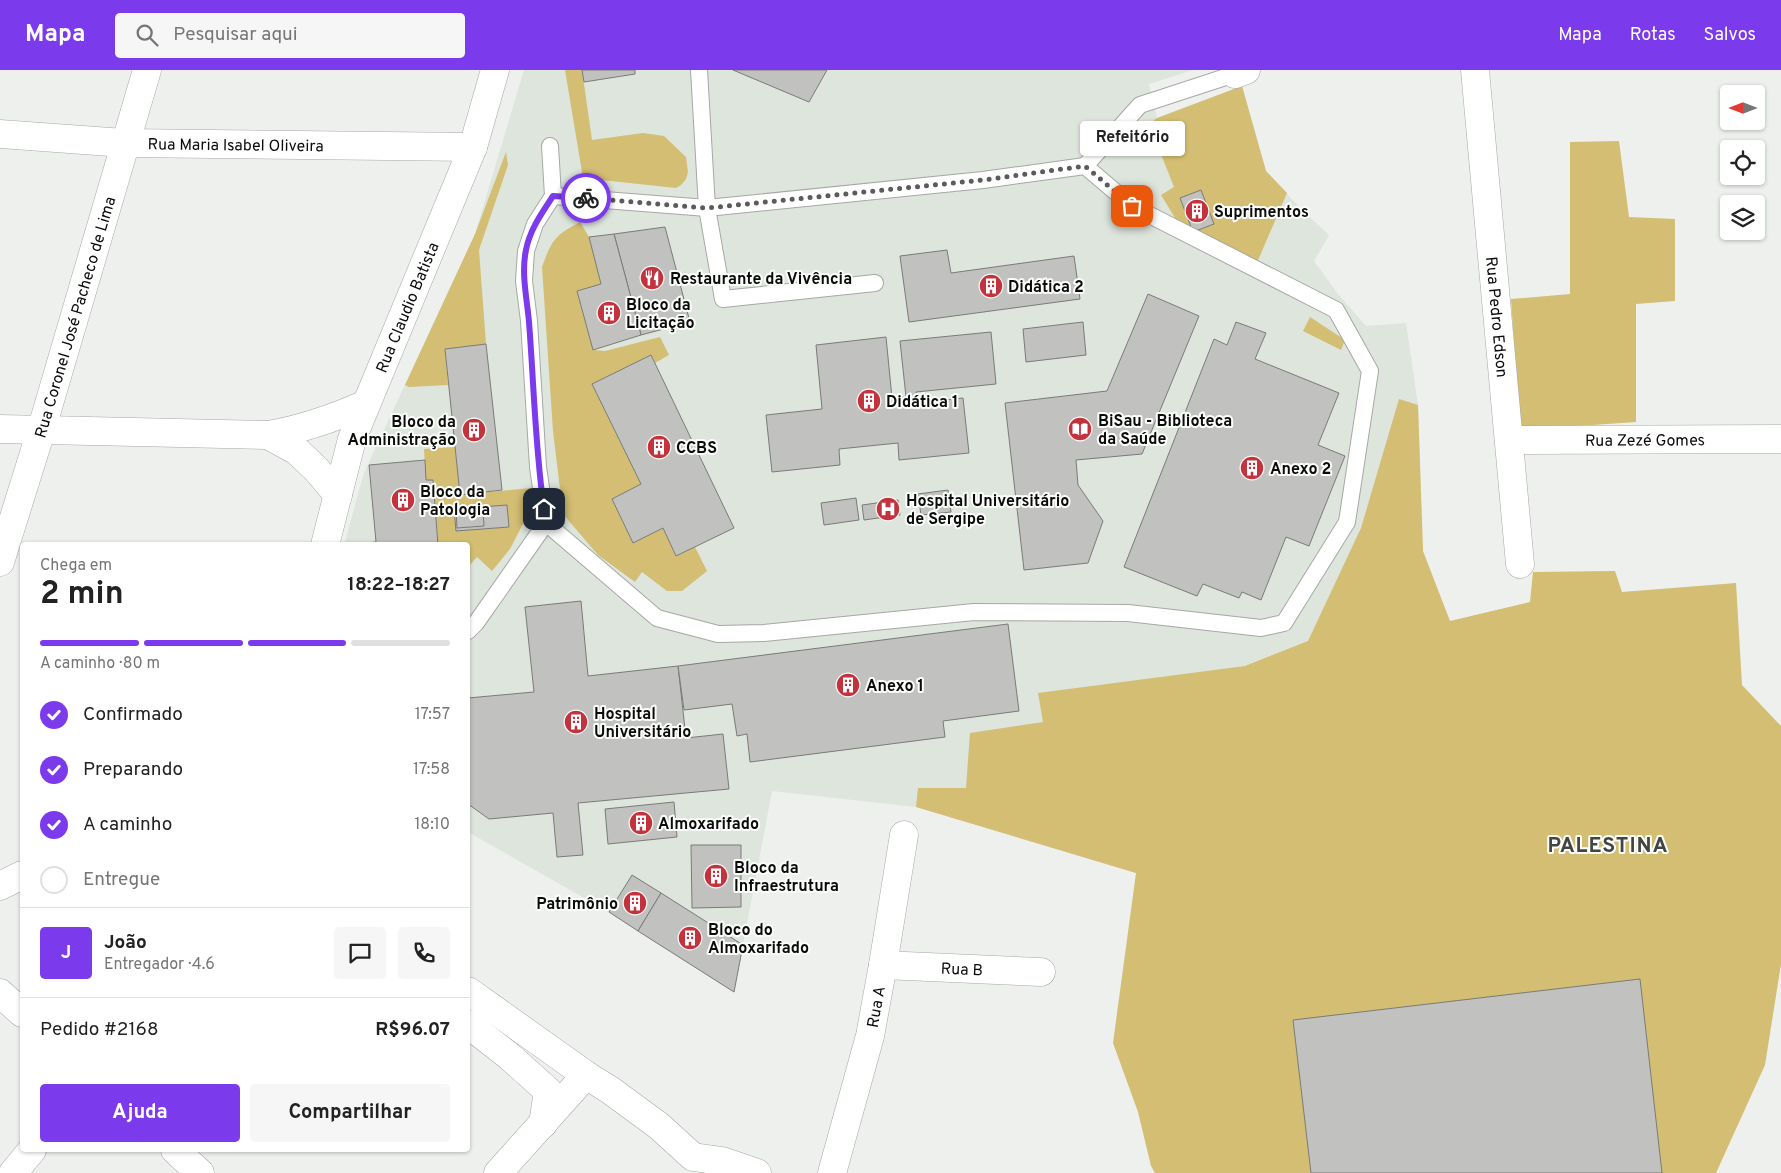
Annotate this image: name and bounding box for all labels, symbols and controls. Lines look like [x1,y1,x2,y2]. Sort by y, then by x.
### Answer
search box [115,13,465,58]
text: Mapa [25,20,85,50]
icon: search [133,21,161,49]
text: Pesquisar aqui [173,23,298,47]
text: Mapa [1558,24,1602,47]
text: Rotas [1630,24,1676,47]
text: Salvos [1704,24,1756,47]
north arrow [1720,85,1765,130]
map controls [1720,85,1765,240]
callout: Refeitório [1080,121,1184,156]
text: Refeitório [1096,128,1169,148]
street label: Rua Maria Isabel Oliveira [147,135,324,157]
button: locate [1720,140,1765,185]
courier [561,173,611,223]
icon: bike [572,184,600,212]
pin [1111,185,1153,227]
icon: bag [1118,192,1146,220]
street label: Rua Coronel José Pacheco de Lima [31,195,121,441]
button: layers [1720,195,1765,240]
building icon: Suprimentos [1184,198,1210,224]
place label: Suprimentos [1214,203,1309,223]
street label: Rua Claudio Batista [372,240,444,376]
street label: Rua Pedro Edson [1480,256,1511,379]
restaurant icon: Restaurante da Vivência [639,265,665,291]
place label: Restaurante da Vivência [670,270,852,290]
building icon: Didática 2 [978,273,1004,299]
place label: Didática 2 [1008,278,1084,298]
place label: Bloco da Licitação [626,296,695,334]
building icon: Bloco da Licitação [596,300,622,326]
building icon: Didática 1 [856,388,882,414]
place label: Didática 1 [886,393,958,413]
place label: BiSau - Biblioteca da Saúde [1098,412,1232,450]
place label: Bloco da Administração [348,413,456,451]
library icon: BiSau - Biblioteca da Saúde [1067,416,1093,442]
building icon: Bloco da Administração [461,417,487,443]
street label: Rua Zezé Gomes [1585,431,1705,452]
building icon: CCBS [646,434,672,460]
place label: CCBS [676,439,717,459]
building icon: Anexo 2 [1239,455,1265,481]
place label: Anexo 2 [1270,460,1331,480]
place label: Bloco da Patologia [420,483,490,521]
building icon: Bloco da Patologia [390,487,416,513]
pin [523,488,565,530]
place label: Hospital Universitário de Sergipe [906,492,1069,530]
icon: home [530,495,558,523]
hospital icon: Hospital Universitário de Sergipe [875,496,901,522]
text: Chega em [40,556,112,576]
text: 18:22–18:27 [347,573,450,597]
text: 2 min [40,575,124,615]
text: A caminho · 80 m [40,654,160,674]
building icon: Anexo 1 [835,672,861,698]
place label: Anexo 1 [866,677,924,697]
icon: check [40,701,68,729]
text: Confirmado [83,703,183,727]
text: 17:57 [415,705,450,725]
place label: Hospital Universitário [594,705,691,743]
building icon: Hospital Universitário [563,709,589,735]
icon: check [40,756,68,784]
text: Preparando [83,758,183,782]
text: 17:58 [413,760,450,780]
building icon: Almoxarifado [628,810,654,836]
icon: check [40,811,68,839]
text: A caminho [83,813,172,837]
text: 18:10 [414,815,450,835]
place label: Almoxarifado [658,815,759,835]
district label: PALESTINA [1547,833,1669,860]
place label: Bloco da Infraestrutura [734,859,839,897]
building icon: Bloco da Infraestrutura [703,863,729,889]
text: Entregue [83,868,160,892]
building icon: Patrimônio [622,890,648,916]
place label: Patrimônio [536,895,618,915]
place label: Bloco do Almoxarifado [708,921,809,959]
building icon: Bloco do Almoxarifado [677,925,703,951]
button: chat [334,927,386,979]
button: phone [398,927,450,979]
text: João [104,931,147,955]
text: J [61,941,71,965]
text: Entregador · 4.6 [104,955,215,975]
street label: Rua B [940,960,983,981]
street label: Rua A [864,984,891,1029]
text: Pedido #2168 [40,1018,158,1042]
text: R$96.07 [375,1018,450,1042]
button: Ajuda [40,1084,240,1142]
button: Compartilhar [250,1084,450,1142]

